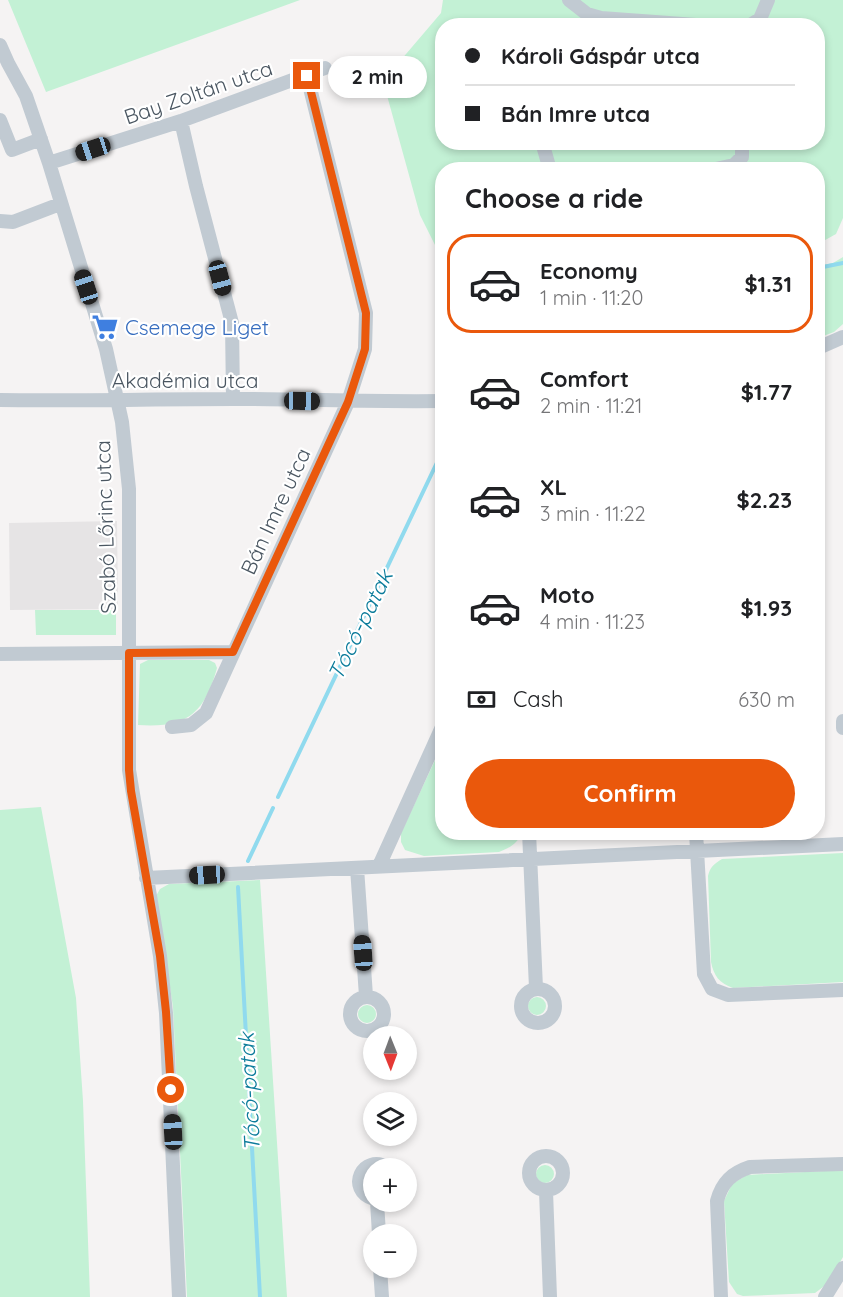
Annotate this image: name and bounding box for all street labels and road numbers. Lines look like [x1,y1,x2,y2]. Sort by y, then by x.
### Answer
street label: Bay Zoltán utca [120,54,276,130]
street label: Akadémia utca [112,367,258,393]
street label: Szabó Lőrinc utca [89,440,121,614]
street label: Bán Imre utca [234,444,316,578]

